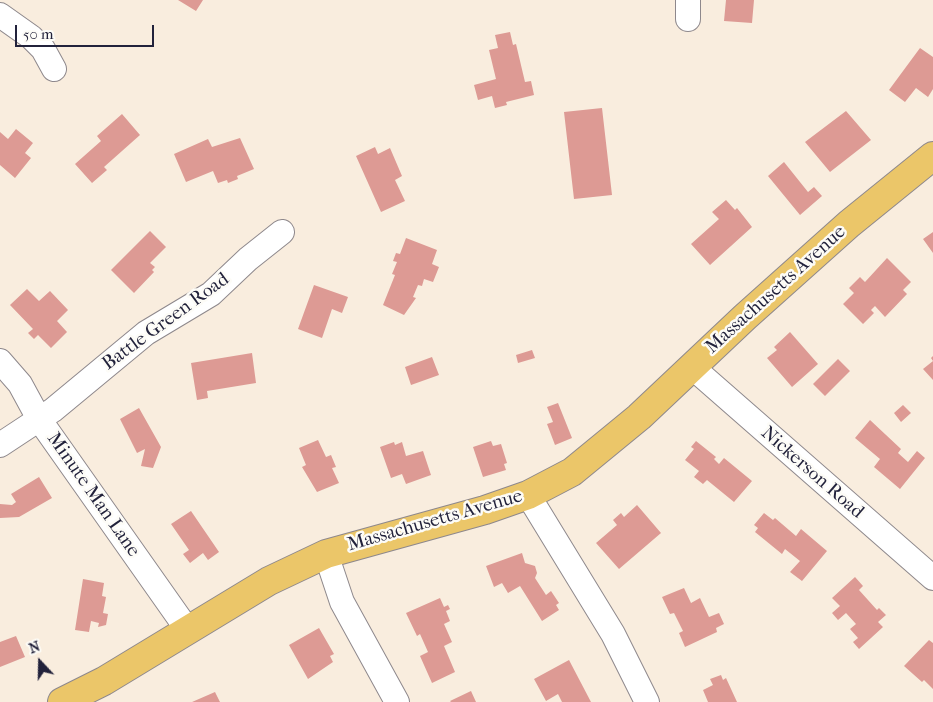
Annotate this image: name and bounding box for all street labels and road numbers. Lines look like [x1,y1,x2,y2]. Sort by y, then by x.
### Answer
street label: Massachusetts Avenue [701,221,851,359]
street label: Battle Green Road [98,268,234,376]
street label: Nickerson Road [756,422,868,524]
street label: Minute Man Lane [42,428,144,562]
street label: Massachusetts Avenue [345,485,525,557]

